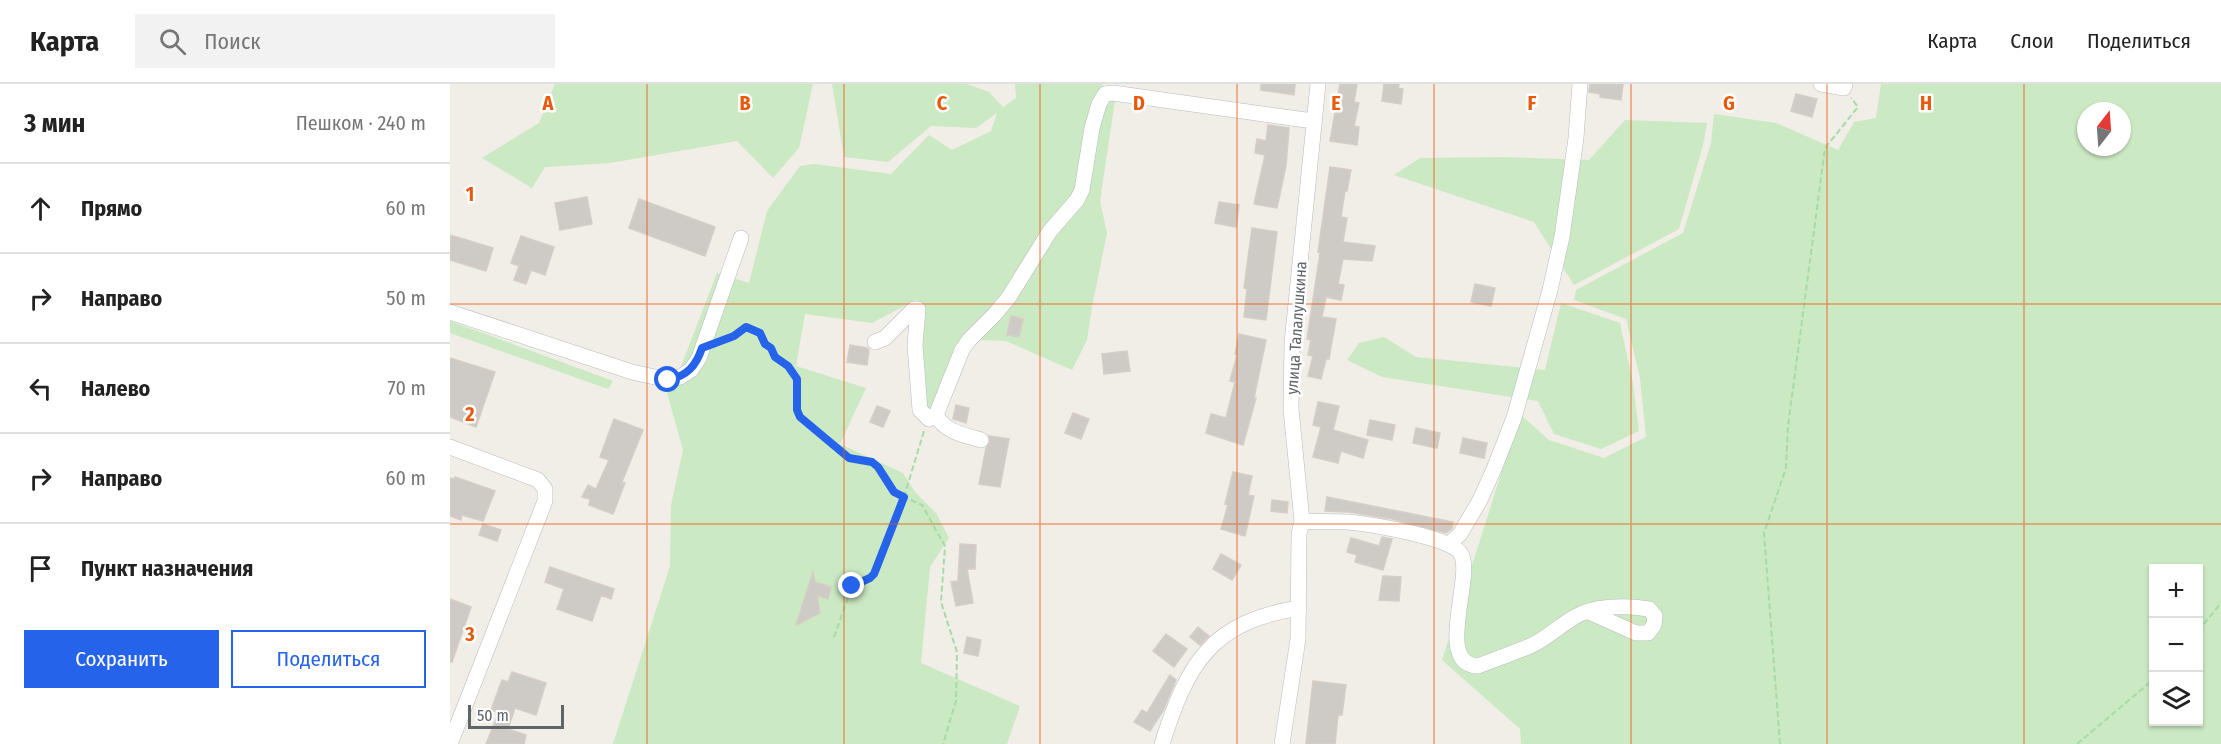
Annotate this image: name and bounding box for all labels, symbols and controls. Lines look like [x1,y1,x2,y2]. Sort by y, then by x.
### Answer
search box [135,14,555,68]
text: Карта [30,25,99,58]
icon: search [156,25,189,58]
text: Поиск [204,28,261,55]
text: Карта [1927,28,1977,54]
text: Слои [2010,28,2054,54]
text: Поделиться [2087,28,2191,54]
text: A [542,91,555,115]
text: B [739,91,751,115]
text: C [937,91,948,115]
text: D [1133,91,1145,115]
text: E [1331,91,1341,115]
text: F [1528,91,1537,115]
text: G [1723,91,1735,115]
text: H [1920,91,1932,115]
north arrow [2077,102,2131,156]
text: 3 мин [24,108,85,139]
text: Пешком · 240 m [296,111,426,135]
text: 1 [466,182,474,206]
icon: ahead [24,192,57,225]
text: Прямо [81,195,142,222]
text: 60 m [386,196,426,220]
street label: улица Талалушкина [1282,261,1311,395]
icon: right [24,282,57,315]
text: Направо [81,285,162,312]
text: 50 m [386,286,426,310]
route start [654,366,680,392]
icon: left [24,372,57,405]
text: Налево [81,375,150,402]
text: 70 m [388,376,426,400]
text: 2 [464,402,475,426]
icon: right [24,462,57,495]
text: Направо [81,465,162,492]
text: 60 m [386,466,426,490]
icon: arrive [24,552,57,585]
text: Пункт назначения [81,555,253,582]
map controls [2149,564,2203,726]
button: + [2149,564,2203,618]
route end [838,572,864,598]
button: − [2149,618,2203,672]
text: 3 [464,622,475,646]
button: Сохранить [24,630,219,688]
button: Поделиться [231,630,426,688]
button: layers [2149,672,2203,726]
scale bar [468,702,564,730]
text: 50 m [477,706,509,725]

